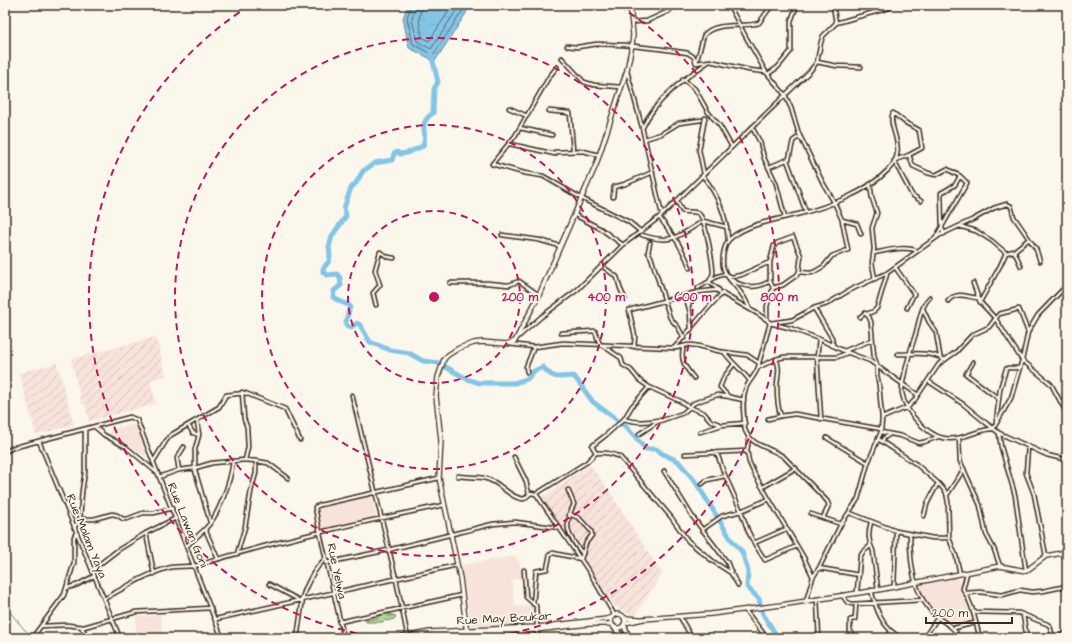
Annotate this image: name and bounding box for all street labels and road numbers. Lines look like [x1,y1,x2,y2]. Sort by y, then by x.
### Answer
street label: Rue Lawan Goni [163,480,212,570]
street label: Rue Malam Yaya [61,492,111,581]
street label: Rue Yelwa [322,542,351,601]
street label: Rue May Boukar [456,608,552,630]

